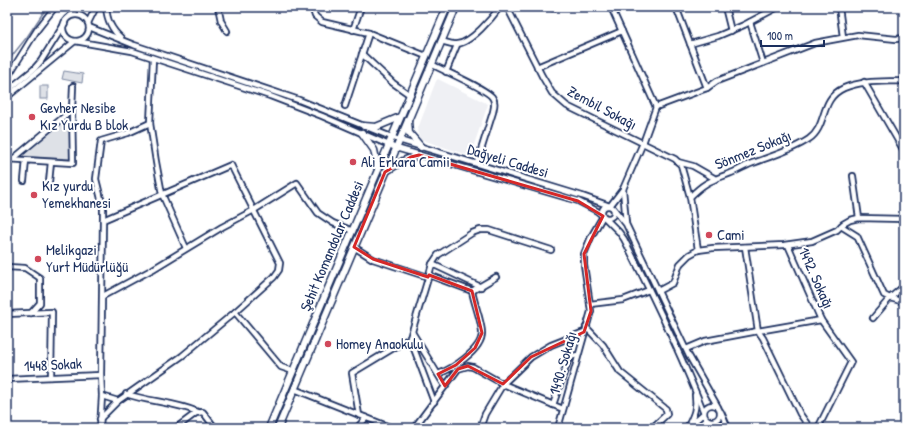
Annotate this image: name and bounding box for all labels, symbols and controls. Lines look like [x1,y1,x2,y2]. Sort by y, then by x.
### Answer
scale bar [761,22,824,48]
text: 100 m [767,27,793,44]
street label: Zembil Sokağı [564,80,641,135]
place label: Gevher Nesibe Kız Yurdu B blok [40,97,128,135]
marker: Gevher Nesibe Kız Yurdu B blok [27,112,37,122]
street label: Sönmez Sokağı [711,125,794,174]
street label: Dağyeli Caddesi [465,138,551,183]
place label: Ali Erkara Camii [361,151,450,172]
marker: Ali Erkara Camii [348,157,358,167]
place label: Kız yurdu Yemekhanesi [42,175,111,213]
street label: Şehit Komandolar Caddesi [295,177,369,314]
marker: Kız yurdu Yemekhanesi [29,190,39,200]
place label: Cami [717,224,745,245]
marker: Cami [704,230,714,240]
place label: Melikgazi Yurt Müdürlüğü [46,239,128,277]
street label: 1492. Sokağı [794,244,839,312]
marker: Melikgazi Yurt Müdürlüğü [33,254,43,264]
street label: 1490. Sokağı [543,329,582,397]
place label: Homey Anaokulu [336,333,423,354]
marker: Homey Anaokulu [323,339,333,349]
street label: 1448 Sokak [24,352,82,377]

